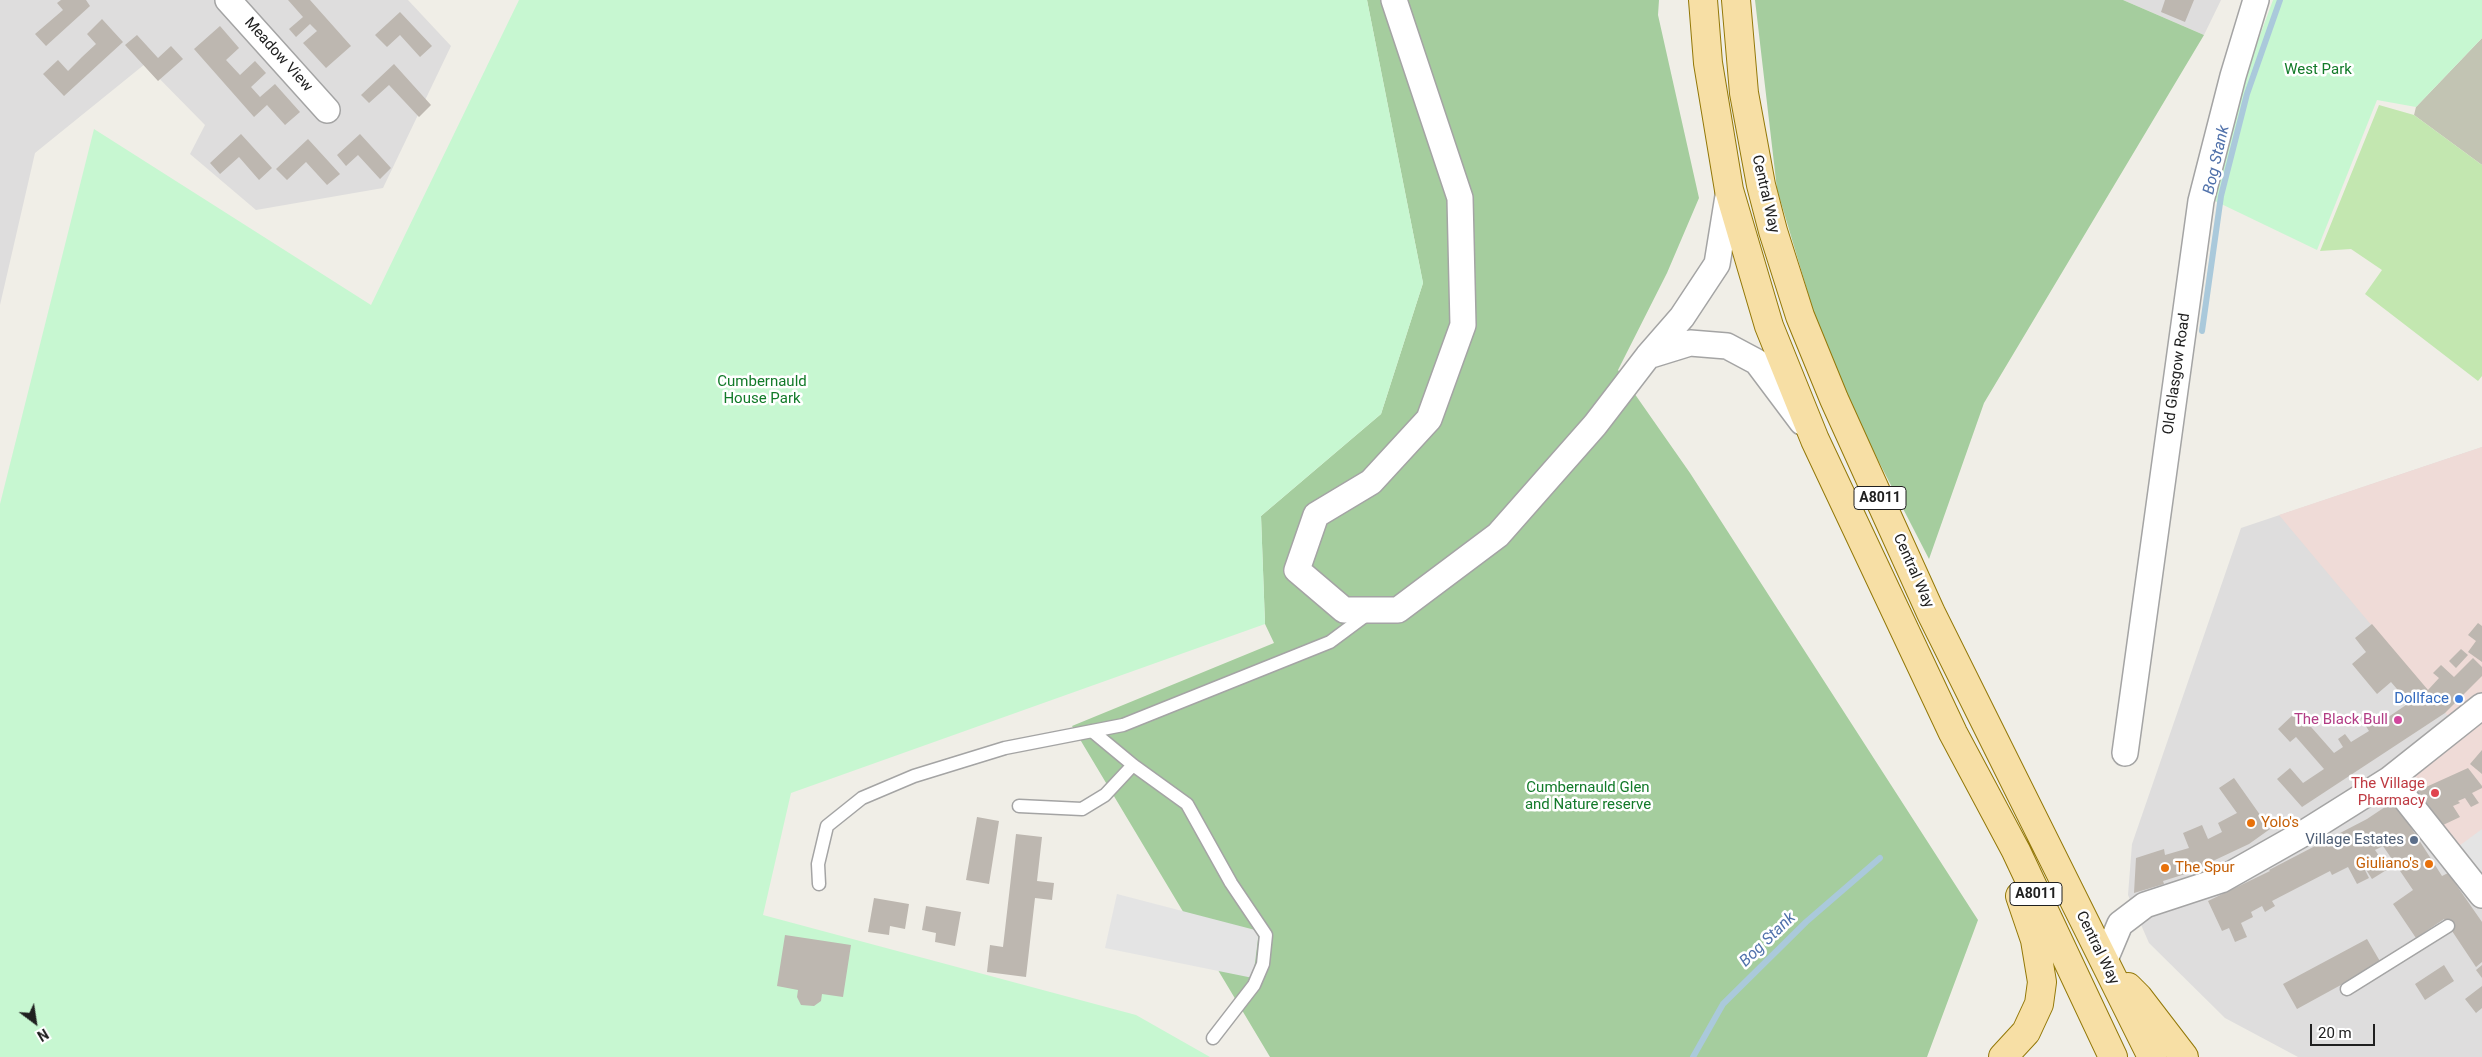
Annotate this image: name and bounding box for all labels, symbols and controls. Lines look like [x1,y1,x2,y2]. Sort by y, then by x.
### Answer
street label: Meadow View [240,14,316,96]
park label: West Park [2284,61,2352,79]
water label: Bog Stank [2200,124,2234,196]
street label: Central Way [1747,153,1783,235]
street label: Old Glasgow Road [2160,312,2194,436]
park label: Cumbernauld House Park [717,373,807,408]
road number: A8011 [1854,486,1906,509]
street label: Central Way [1889,531,1937,611]
place label: Dollface [2394,690,2449,708]
marker: Dollface [2453,693,2465,705]
place label: The Black Bull [2294,711,2388,729]
marker: The Black Bull [2392,714,2404,726]
place label: The Village Pharmacy [2351,775,2425,810]
park label: Cumbernauld Glen and Nature reserve [1525,779,1651,814]
marker: The Village Pharmacy [2429,787,2441,799]
place label: Yolo's [2261,814,2299,832]
marker: Yolo's [2245,817,2257,829]
place label: Village Estates [2305,831,2404,849]
marker: Village Estates [2408,834,2420,846]
place label: Giuliano's [2356,855,2419,873]
marker: Giuliano's [2423,858,2435,870]
place label: The Spur [2175,859,2235,877]
marker: The Spur [2159,862,2171,874]
road number: A8011 [2010,882,2062,906]
street label: Central Way [2071,908,2123,988]
water label: Bog Stank [1736,909,1800,971]
north arrow [10,997,60,1047]
scale bar [2312,1014,2377,1046]
text: 20 m [2318,1024,2352,1042]
text: N [34,1025,51,1044]

